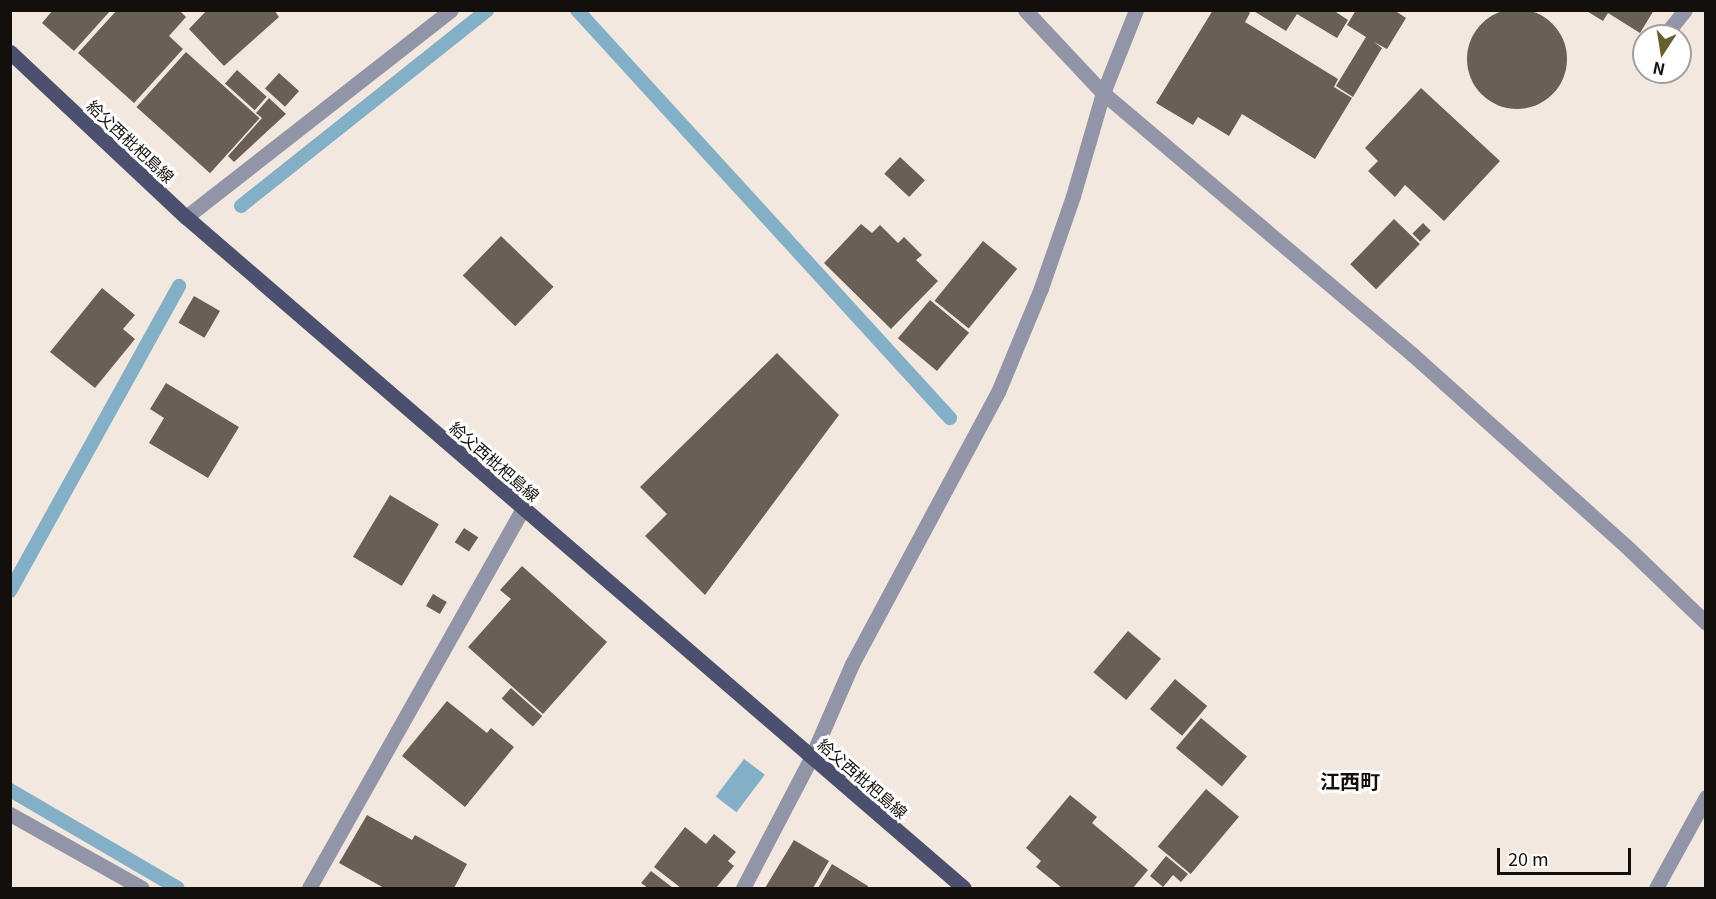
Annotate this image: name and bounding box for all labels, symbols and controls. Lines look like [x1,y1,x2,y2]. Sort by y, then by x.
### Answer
north arrow [1632,24,1692,84]
text: N [1650,57,1667,83]
street label: 給父西枇杷島線 [83,96,179,186]
street label: 給父西枇杷島線 [446,417,544,505]
street label: 給父西枇杷島線 [814,734,912,822]
district label: 江西町 [1320,768,1380,792]
scale bar [1500,836,1634,874]
text: 20 m [1508,845,1549,871]

